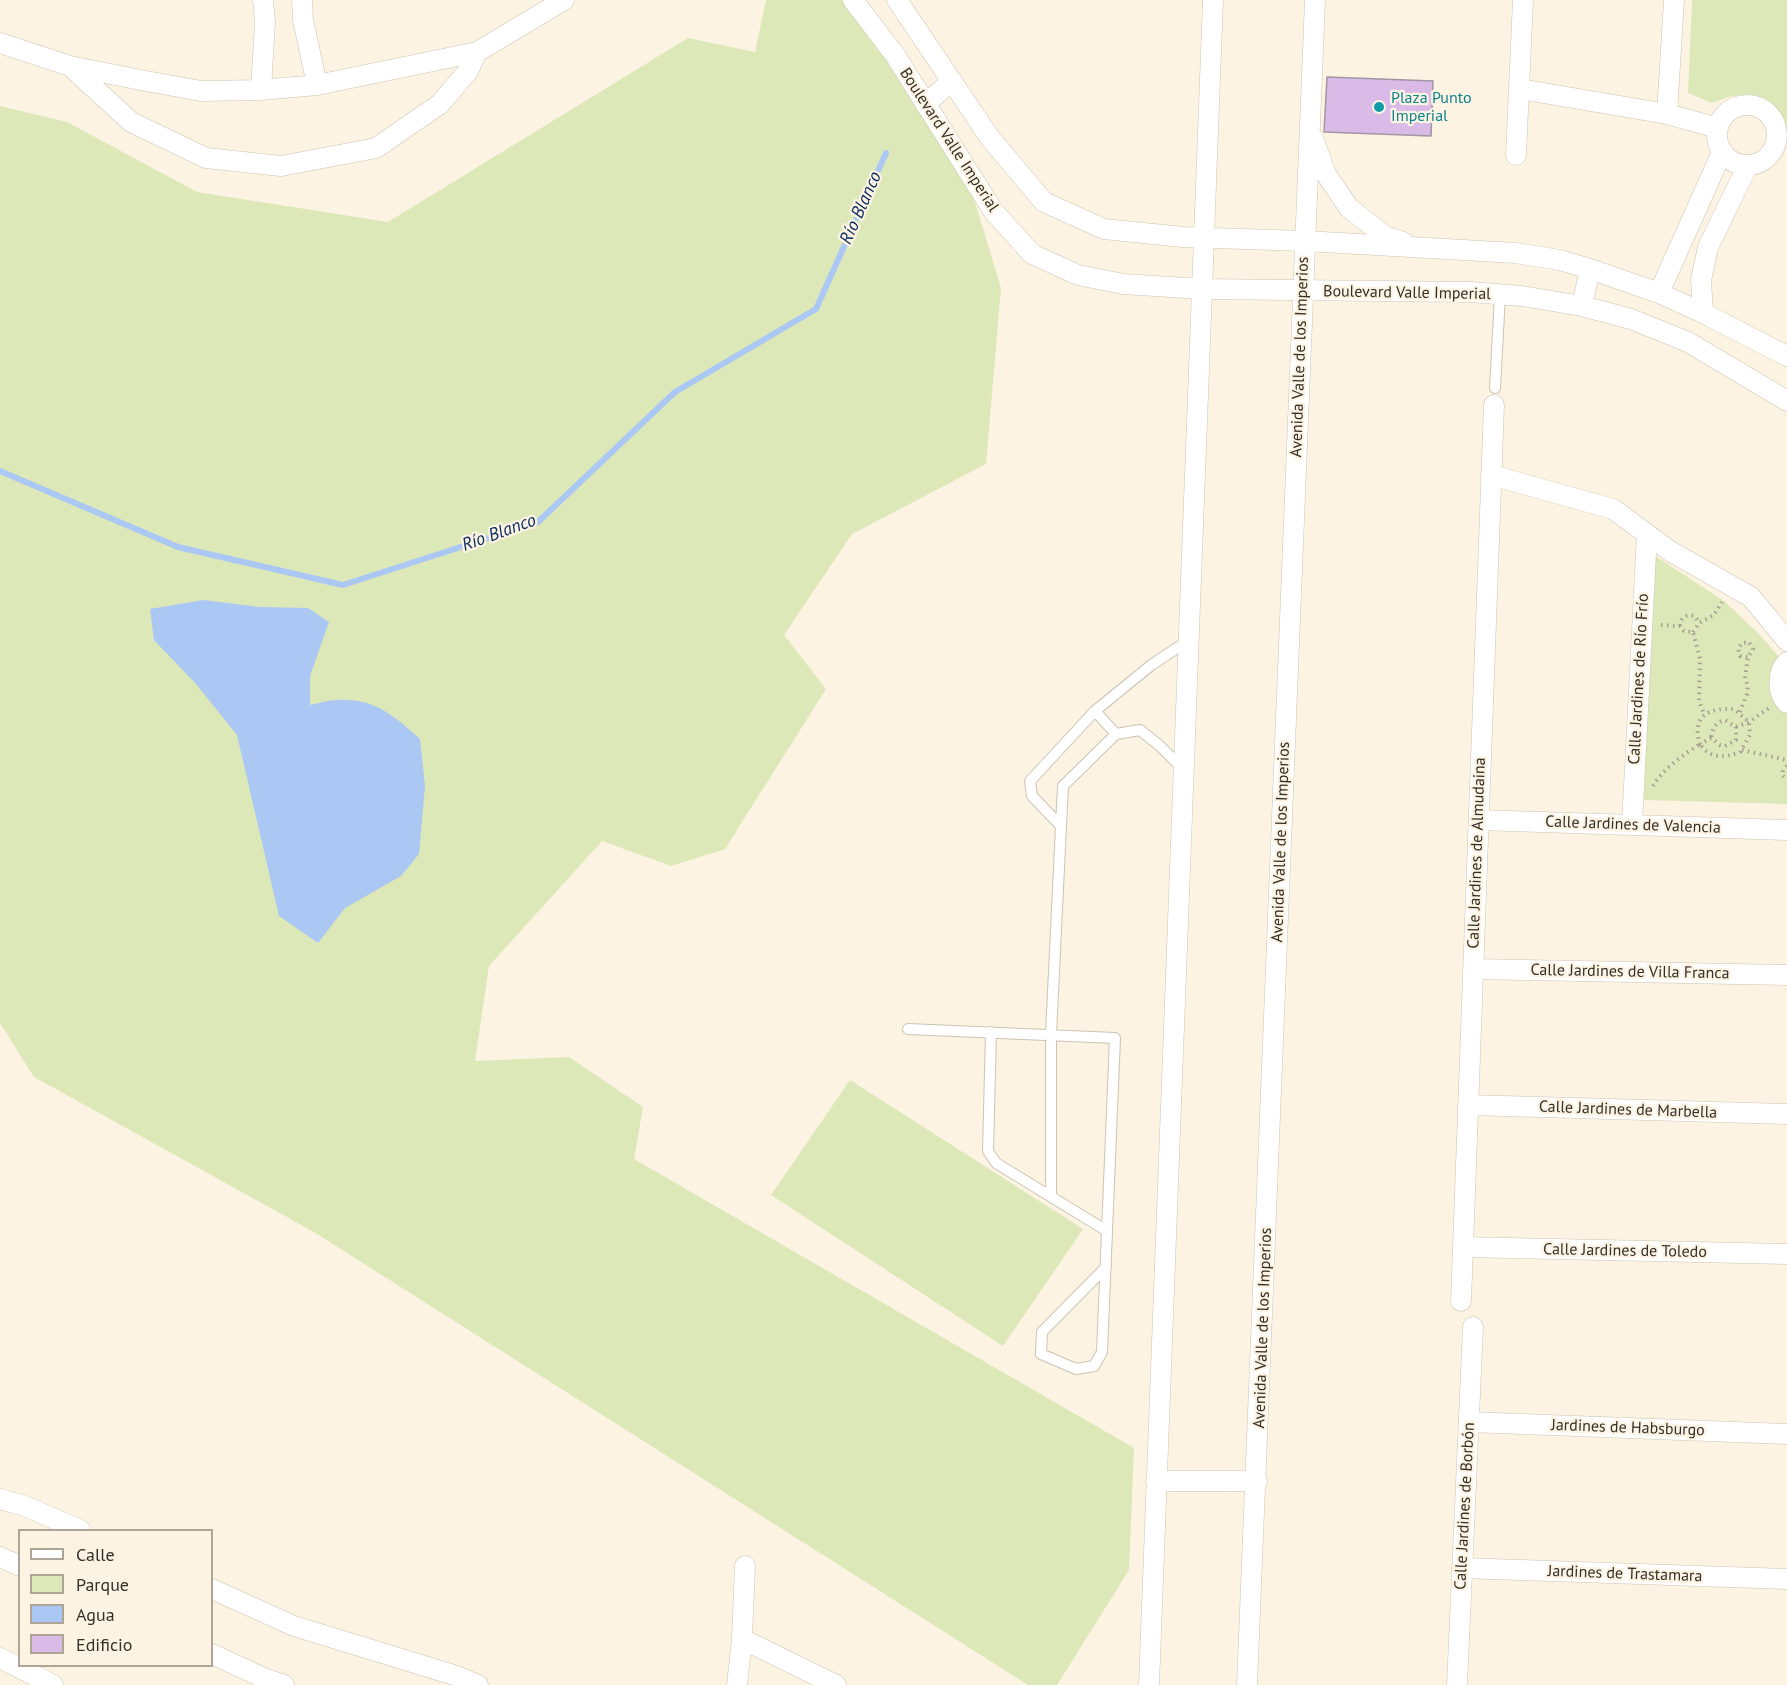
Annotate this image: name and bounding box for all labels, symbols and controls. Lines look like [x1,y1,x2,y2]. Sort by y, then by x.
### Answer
street label: Boulevard Valle Imperial [895,64,1003,216]
place label: Plaza Punto Imperial [1391,88,1471,126]
marker: Plaza Punto Imperial [1372,100,1386,114]
water label: Río Blanco [835,168,887,248]
street label: Avenida Valle de los Imperios [1287,256,1313,458]
street label: Boulevard Valle Imperial [1323,282,1491,304]
water label: Río Blanco [459,510,539,556]
street label: Calle Jardines de Río Frío [1625,593,1653,765]
street label: Avenida Valle de los Imperios [1268,741,1294,943]
street label: Calle Jardines de Almudaina [1464,757,1490,949]
street label: Calle Jardines de Valencia [1545,812,1721,838]
street label: Calle Jardines de Villa Franca [1530,961,1730,983]
street label: Calle Jardines de Marbella [1538,1097,1718,1123]
street label: Avenida Valle de los Imperios [1250,1227,1276,1429]
street label: Calle Jardines de Toledo [1543,1240,1707,1262]
street label: Jardines de Habsburgo [1551,1416,1705,1440]
street label: Calle Jardines de Borbón [1451,1422,1479,1590]
legend [18,1529,213,1667]
text: Calle [76,1543,115,1566]
street label: Jardines de Trastamara [1547,1562,1703,1586]
text: Parque [76,1573,129,1596]
text: Agua [76,1603,115,1626]
text: Edificio [76,1633,132,1656]

